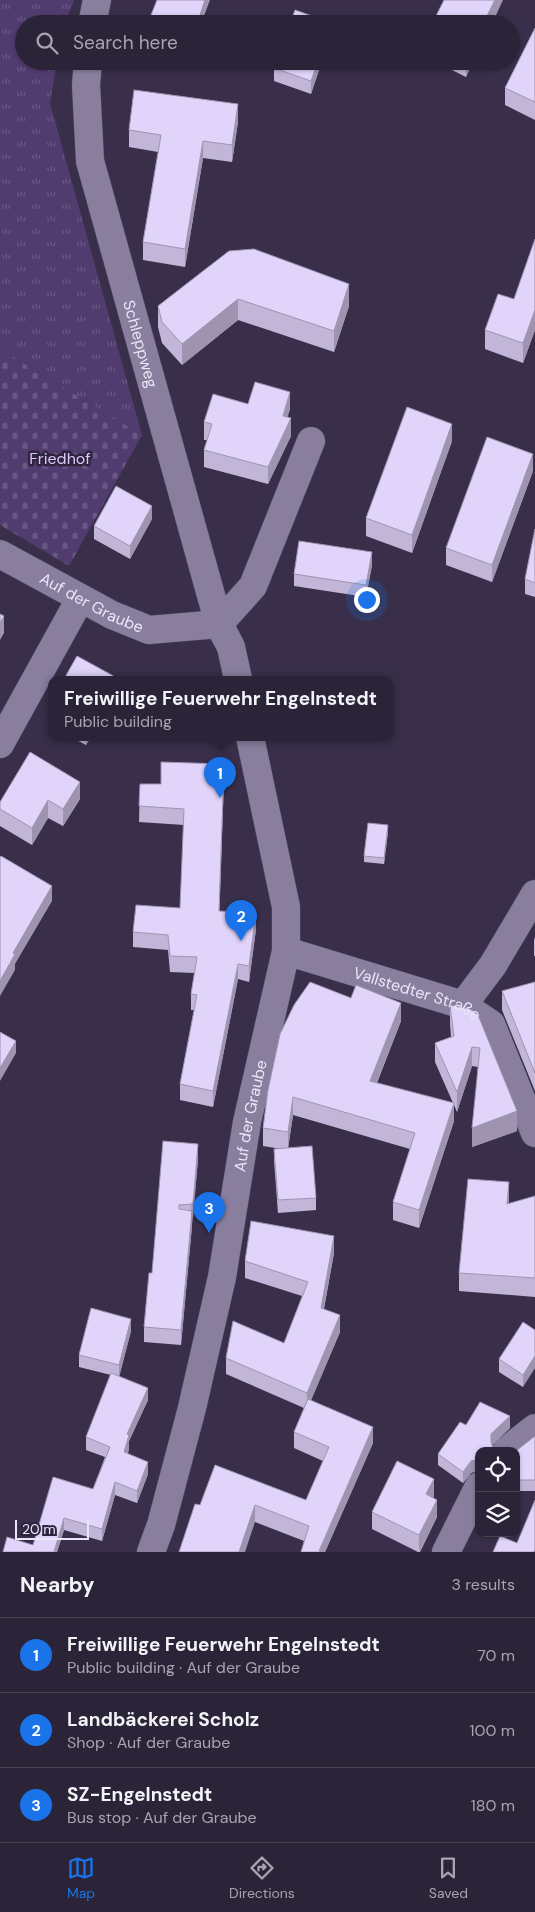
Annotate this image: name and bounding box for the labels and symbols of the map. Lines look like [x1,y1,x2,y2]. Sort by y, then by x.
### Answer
street label: Schleppweg [119,298,163,390]
park label: Friedhof [29,448,91,469]
street label: Auf der Graube [36,567,147,637]
your location [354,587,380,613]
pin: 1 [204,757,236,798]
pin: 2 [225,900,257,941]
street label: Vallstedter Straße [351,962,485,1025]
street label: Auf der Graube [229,1058,271,1173]
pin: 3 [193,1192,225,1233]
scale bar [15,1517,89,1540]

